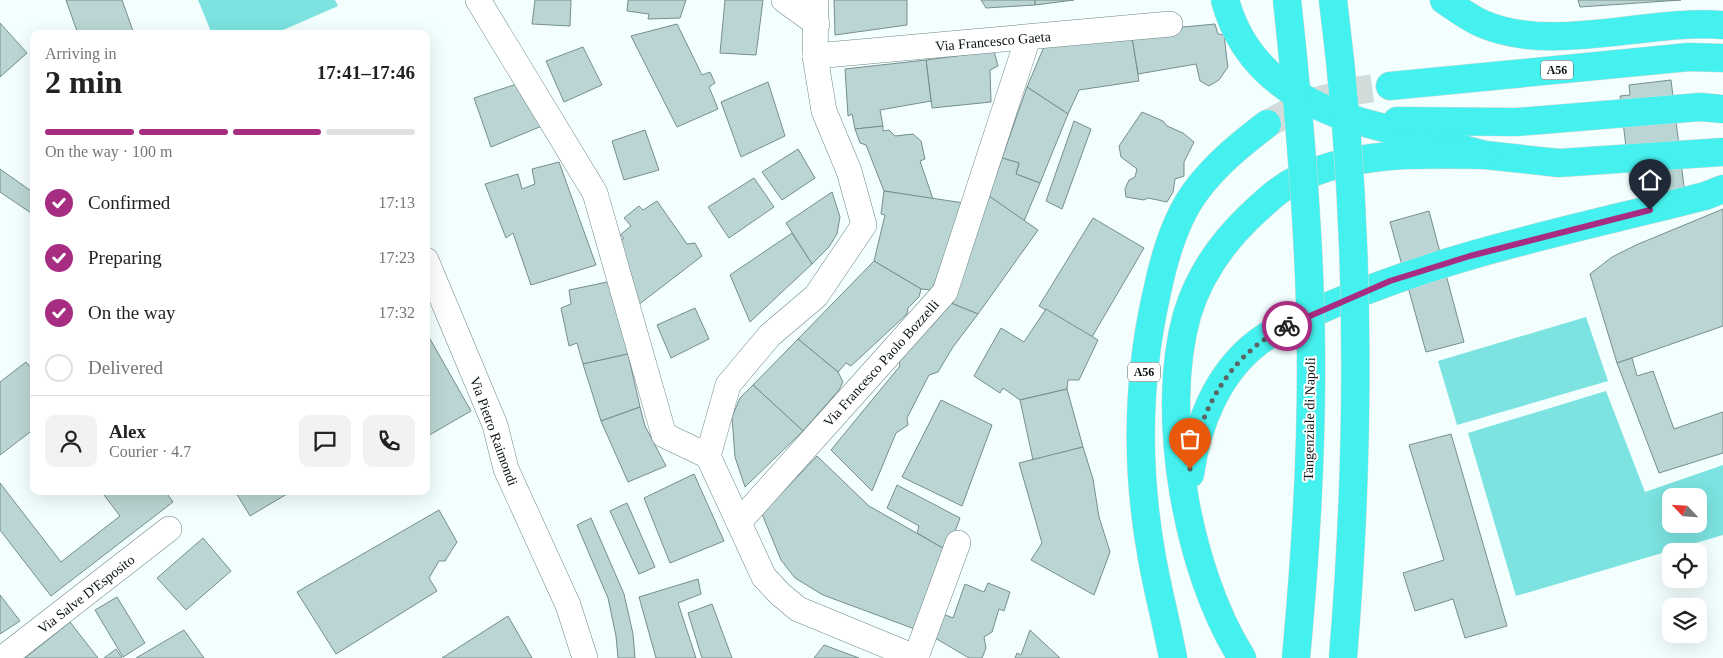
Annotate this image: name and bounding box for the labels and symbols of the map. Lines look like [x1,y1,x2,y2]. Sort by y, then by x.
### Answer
street label: Via Francesco Gaeta [935,29,1052,54]
road number: A56 [1541,60,1573,80]
pin [1629,159,1671,210]
street label: Via Francesco Paolo Bozzelli [821,297,942,430]
courier [1262,301,1312,351]
street label: Tangenziale di Napoli [1301,357,1318,481]
road number: A56 [1128,362,1160,382]
street label: Via Pietro Raimondi [467,375,520,488]
pin [1169,418,1211,469]
north arrow [1662,488,1708,532]
street label: Via Salve D'Esposito [35,552,138,637]

